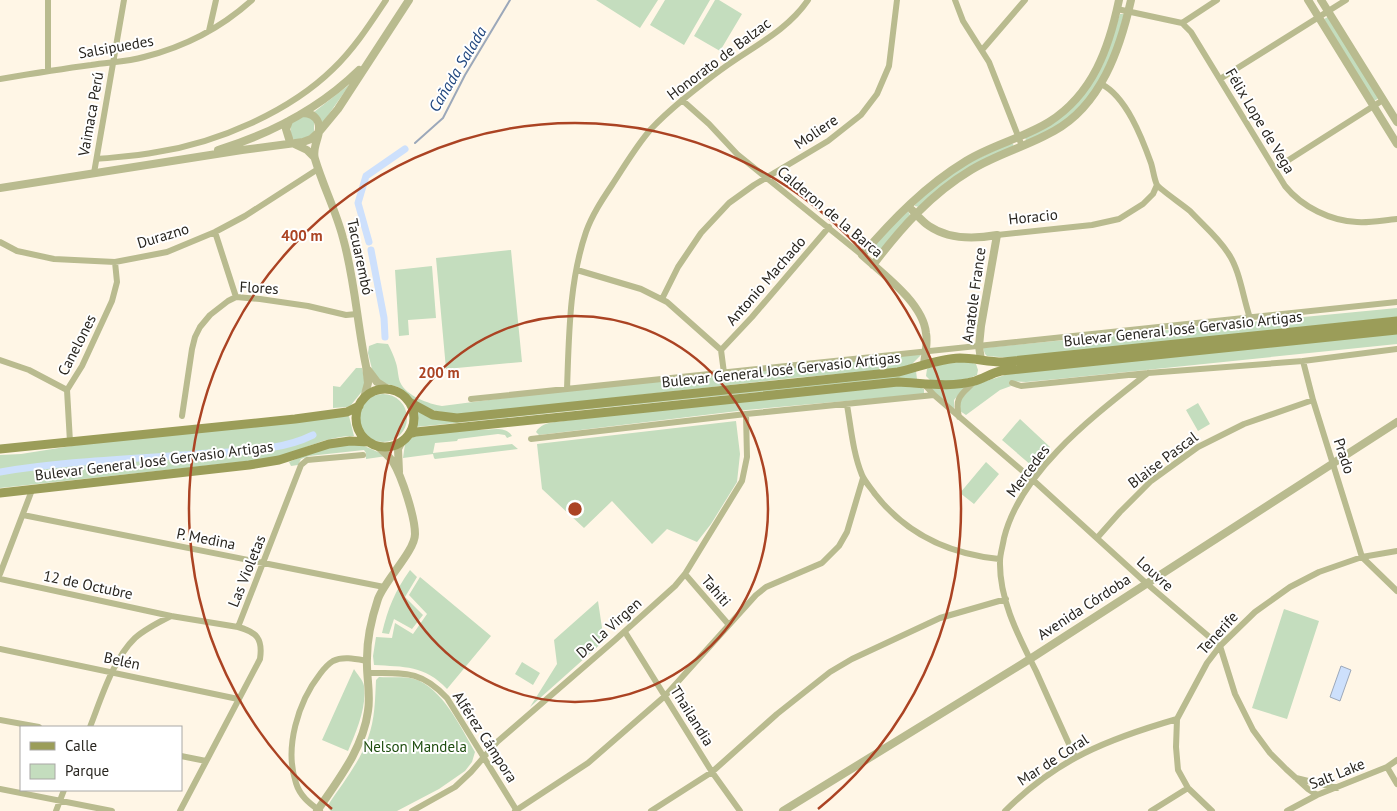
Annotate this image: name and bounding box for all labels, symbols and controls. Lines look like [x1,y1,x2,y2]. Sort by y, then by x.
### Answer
street label: Honorato de Balzac [663,13,775,104]
water label: Cañada Salada [424,22,490,115]
street label: Salsipuedes [77,31,155,62]
street label: Félix Lope de Vega [1221,65,1299,177]
street label: Vaimaca Perú [74,70,107,159]
street label: Moliere [790,110,841,153]
street label: Calderon de la Barca [774,162,887,261]
street label: Horacio [1007,204,1059,229]
street label: Tacuarembó [343,217,378,297]
street label: Durazno [135,219,191,252]
text: 400 m [281,226,323,245]
street label: Antonio Machado [722,232,810,329]
street label: Anatole France [957,246,990,344]
street label: Flores [239,277,279,298]
street label: Bulevar General José Gervasio Artigas [1063,307,1303,350]
street label: Canelones [53,311,100,379]
street label: Bulevar General José Gervasio Artigas [661,348,901,391]
text: 200 m [418,363,460,382]
street label: Blaise Pascal [1124,427,1202,492]
street label: Bulevar General José Gervasio Artigas [34,436,274,485]
street label: Prado [1330,436,1359,476]
street label: Mercedes [1002,441,1053,501]
centre of rings [566,500,584,518]
street label: P. Medina [175,523,237,554]
street label: Las Violetas [223,532,270,610]
street label: Louvre [1133,552,1178,595]
street label: 12 de Octubre [42,566,135,603]
street label: Avenida Córdoba [1033,569,1134,644]
street label: Tahiti [698,571,735,610]
street label: De La Virgen [572,593,645,662]
street label: Tenerife [1193,607,1242,658]
street label: Belén [102,647,142,674]
street label: Thailandia [666,682,718,749]
street label: Alférez Cámpora [449,687,522,786]
legend [20,726,182,791]
street label: Mar de Coral [1014,729,1092,790]
text: Calle [65,736,97,755]
park label: Nelson Mandela [363,737,467,756]
street label: Salt Lake [1306,754,1367,793]
text: Parque [65,761,109,780]

